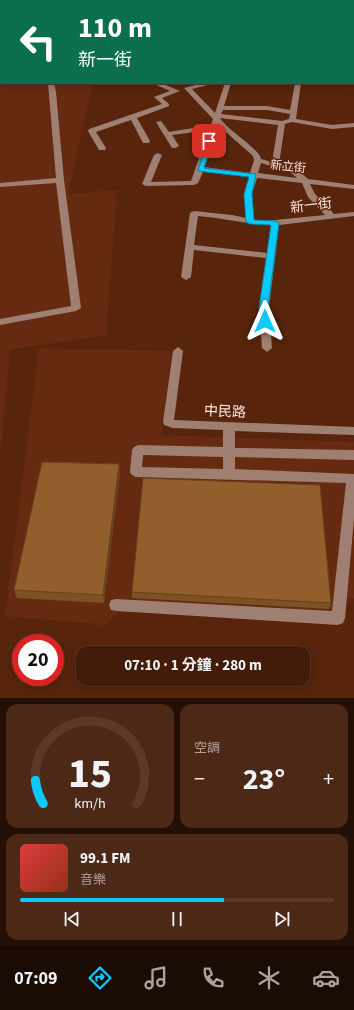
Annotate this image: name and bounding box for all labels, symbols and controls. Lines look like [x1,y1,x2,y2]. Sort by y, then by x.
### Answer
text: 110 m [78,8,152,48]
icon: left [12,16,64,68]
text: 新一街 [78,48,132,73]
pin [192,124,226,158]
icon: arrive [198,130,220,152]
street label: 新立街 [269,157,307,177]
street label: 新一街 [289,194,333,218]
position arrow [244,300,286,342]
street label: 中民路 [204,401,246,423]
speed limit sign: 20 [12,634,64,686]
text: 07:10 · 1 分鐘 · 280 m [124,655,262,676]
text: 空調 [194,739,220,757]
text: 15 [68,744,112,804]
text: 23° [243,758,285,801]
text: − [194,763,205,795]
text: + [323,763,334,795]
text: km/h [74,793,106,814]
text: 99.1 FM [80,848,131,869]
text: 音樂 [80,871,106,889]
icon: previous [61,908,83,930]
icon: pause [166,908,188,930]
icon: next [271,908,293,930]
icon: directions [86,964,114,992]
icon: music [142,964,170,992]
icon: phone [199,964,227,992]
icon: climate [255,964,283,992]
icon: car [312,964,340,992]
text: 07:09 [14,966,58,991]

